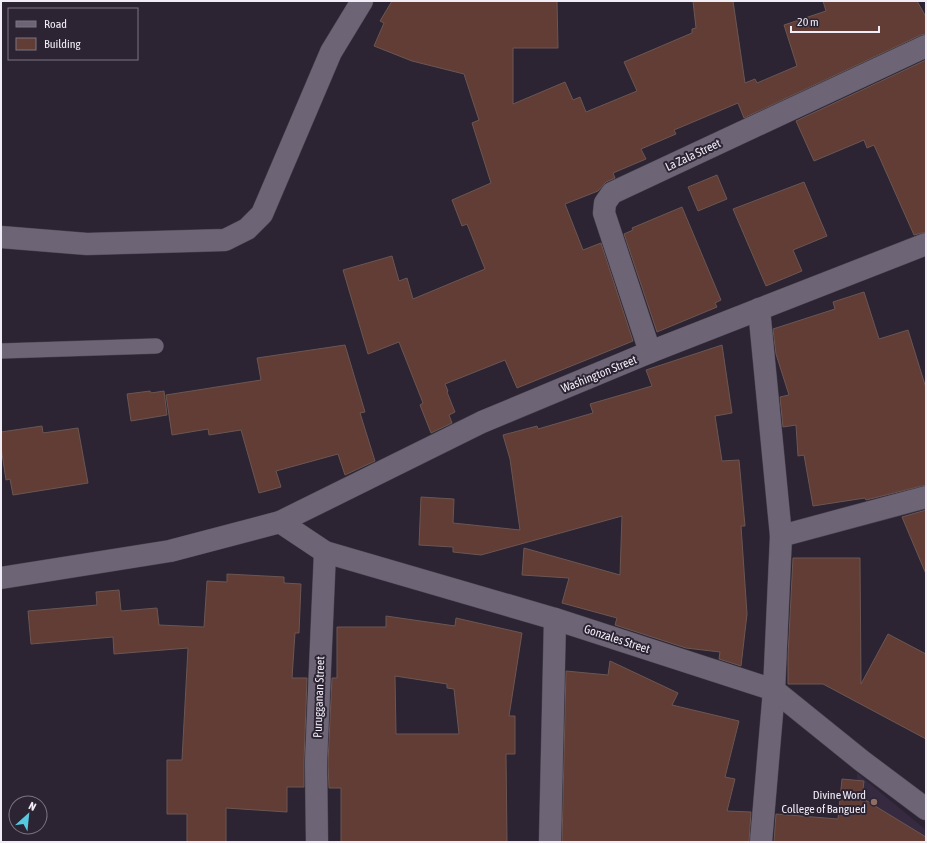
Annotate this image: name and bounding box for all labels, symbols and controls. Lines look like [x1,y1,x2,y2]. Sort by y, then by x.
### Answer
legend [8,8,138,60]
scale bar [791,8,879,34]
text: 20 m [797,15,819,29]
text: Road [44,17,67,31]
text: Building [44,37,82,51]
street label: La Zala Street [663,136,723,174]
street label: Washington Street [559,352,639,396]
street label: Gonzales Street [582,622,652,656]
street label: Purugganan Street [311,655,327,738]
place label: Divine Word College of Bangued [782,788,866,816]
north arrow [8,795,48,835]
marker: Divine Word College of Bangued [869,797,879,807]
text: N [27,799,38,813]

